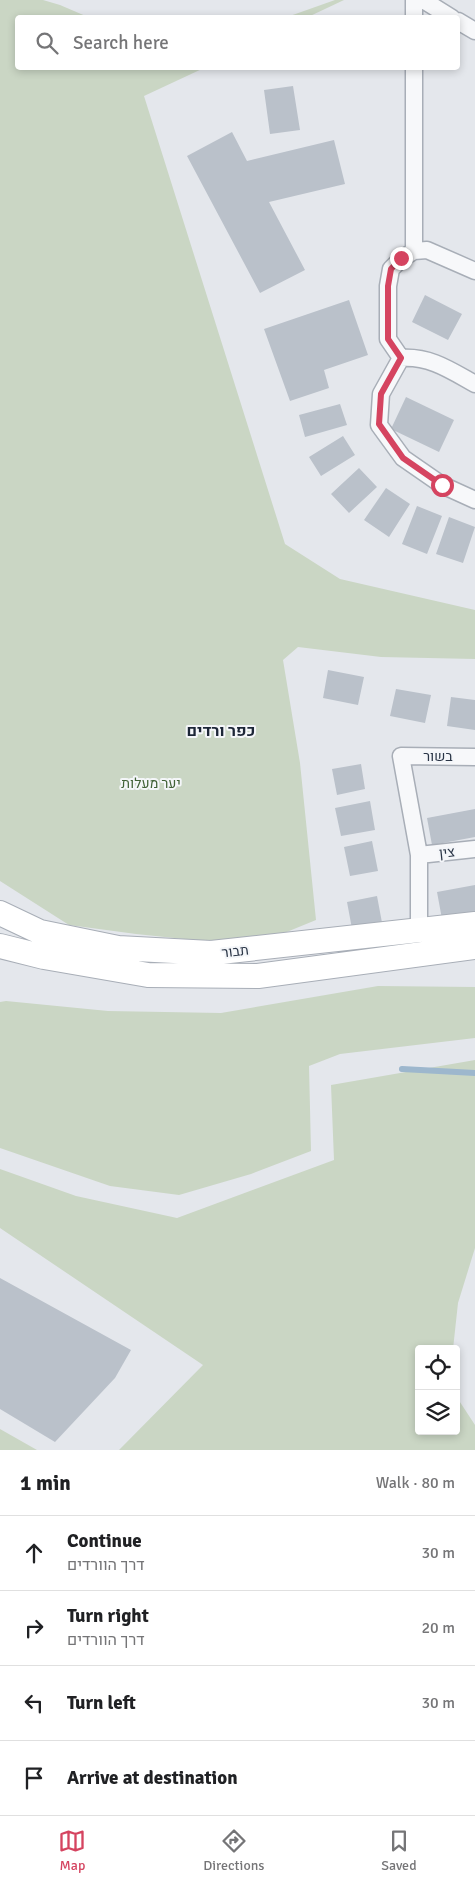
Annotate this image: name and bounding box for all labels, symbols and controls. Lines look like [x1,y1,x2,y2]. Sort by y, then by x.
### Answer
search box [15,15,460,70]
icon: search [33,29,61,57]
text: Search here [73,31,169,55]
route end [390,247,413,270]
route start [431,474,454,497]
district label: כפר ורדים [187,721,255,741]
street label: בשור [423,748,453,765]
park label: יער מעלות [121,775,181,792]
street label: צין [438,843,456,862]
street label: תבור [221,941,250,962]
map controls [415,1345,460,1435]
button: locate [415,1345,460,1390]
button: layers [415,1390,460,1435]
text: 1 min [20,1470,71,1496]
text: Walk · 80 m [376,1473,455,1493]
text: Continue [67,1529,142,1553]
icon: ahead [20,1539,48,1567]
text: 30 m [421,1543,455,1563]
text: דרך הוורדים [67,1555,145,1575]
text: Turn right [67,1604,149,1628]
icon: right [20,1614,48,1642]
text: 20 m [421,1618,455,1638]
text: דרך הוורדים [67,1630,145,1650]
icon: left [20,1689,48,1717]
text: Turn left [67,1691,136,1715]
text: 30 m [421,1693,455,1713]
icon: arrive [20,1764,48,1792]
text: Arrive at destination [67,1766,238,1790]
tab: Map [58,1827,86,1874]
tab: Directions [203,1827,264,1874]
tab: Saved [381,1827,417,1874]

